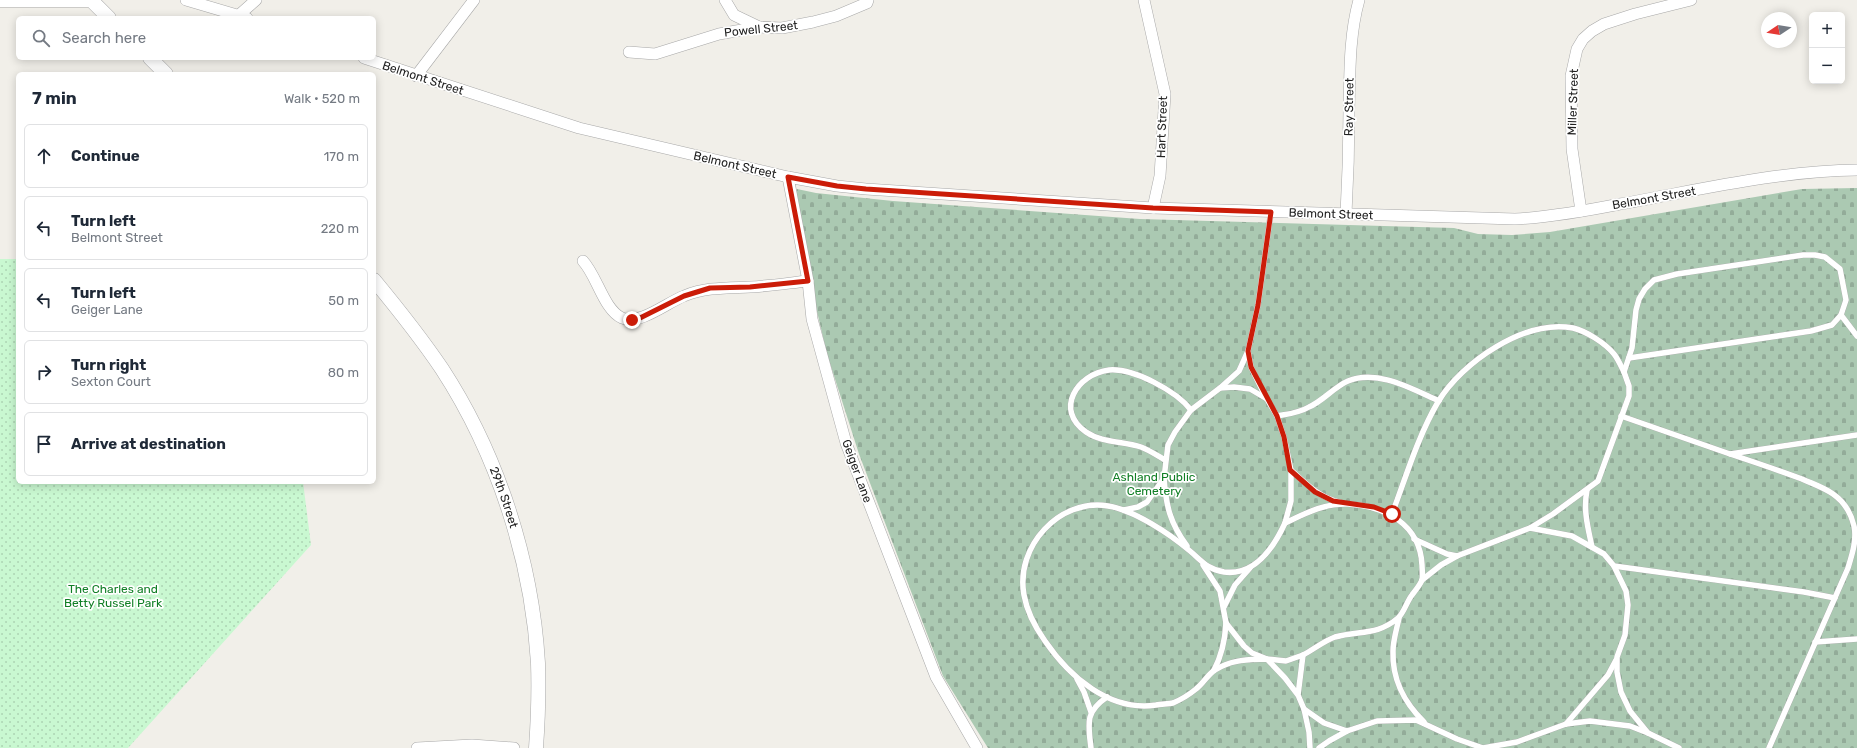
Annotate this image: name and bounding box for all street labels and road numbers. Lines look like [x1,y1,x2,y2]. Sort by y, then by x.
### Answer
street label: Powell Street [723,18,799,40]
street label: Belmont Street [381,58,466,98]
street label: Miller Street [1565,68,1581,136]
street label: Ray Street [1341,77,1357,136]
street label: Hart Street [1154,95,1170,158]
street label: Belmont Street [692,149,778,181]
street label: Belmont Street [1611,184,1697,212]
street label: Belmont Street [1288,206,1374,222]
street label: Geiger Lane [839,437,875,505]
street label: 29th Street [487,465,521,530]

